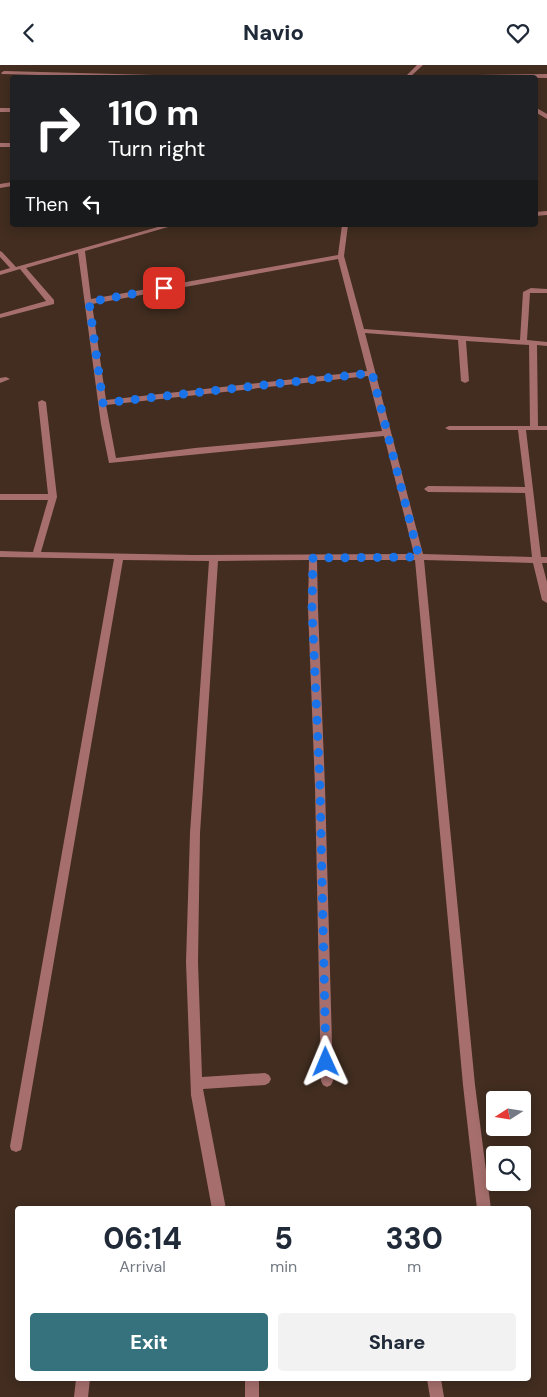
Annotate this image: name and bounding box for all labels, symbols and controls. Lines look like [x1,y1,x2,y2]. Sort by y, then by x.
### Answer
text: Navio [243,18,304,47]
icon: back [15,19,43,47]
icon: heart [504,19,532,47]
text: 110 m [108,90,199,136]
icon: right [25,95,90,160]
text: Turn right [108,134,205,163]
icon: left [78,190,106,218]
text: Then [25,192,68,217]
pin [143,267,185,309]
icon: arrive [150,274,178,302]
position arrow [299,1035,351,1087]
north arrow [486,1091,531,1136]
map controls [486,1091,531,1191]
button: search [486,1146,531,1191]
text: 06:14 [103,1219,182,1258]
text: 5 [274,1219,293,1258]
text: 330 [385,1219,443,1258]
text: Arrival [119,1256,166,1277]
text: min [270,1256,297,1277]
text: m [407,1256,421,1277]
button: Exit [30,1313,268,1371]
button: Share [278,1313,516,1371]

